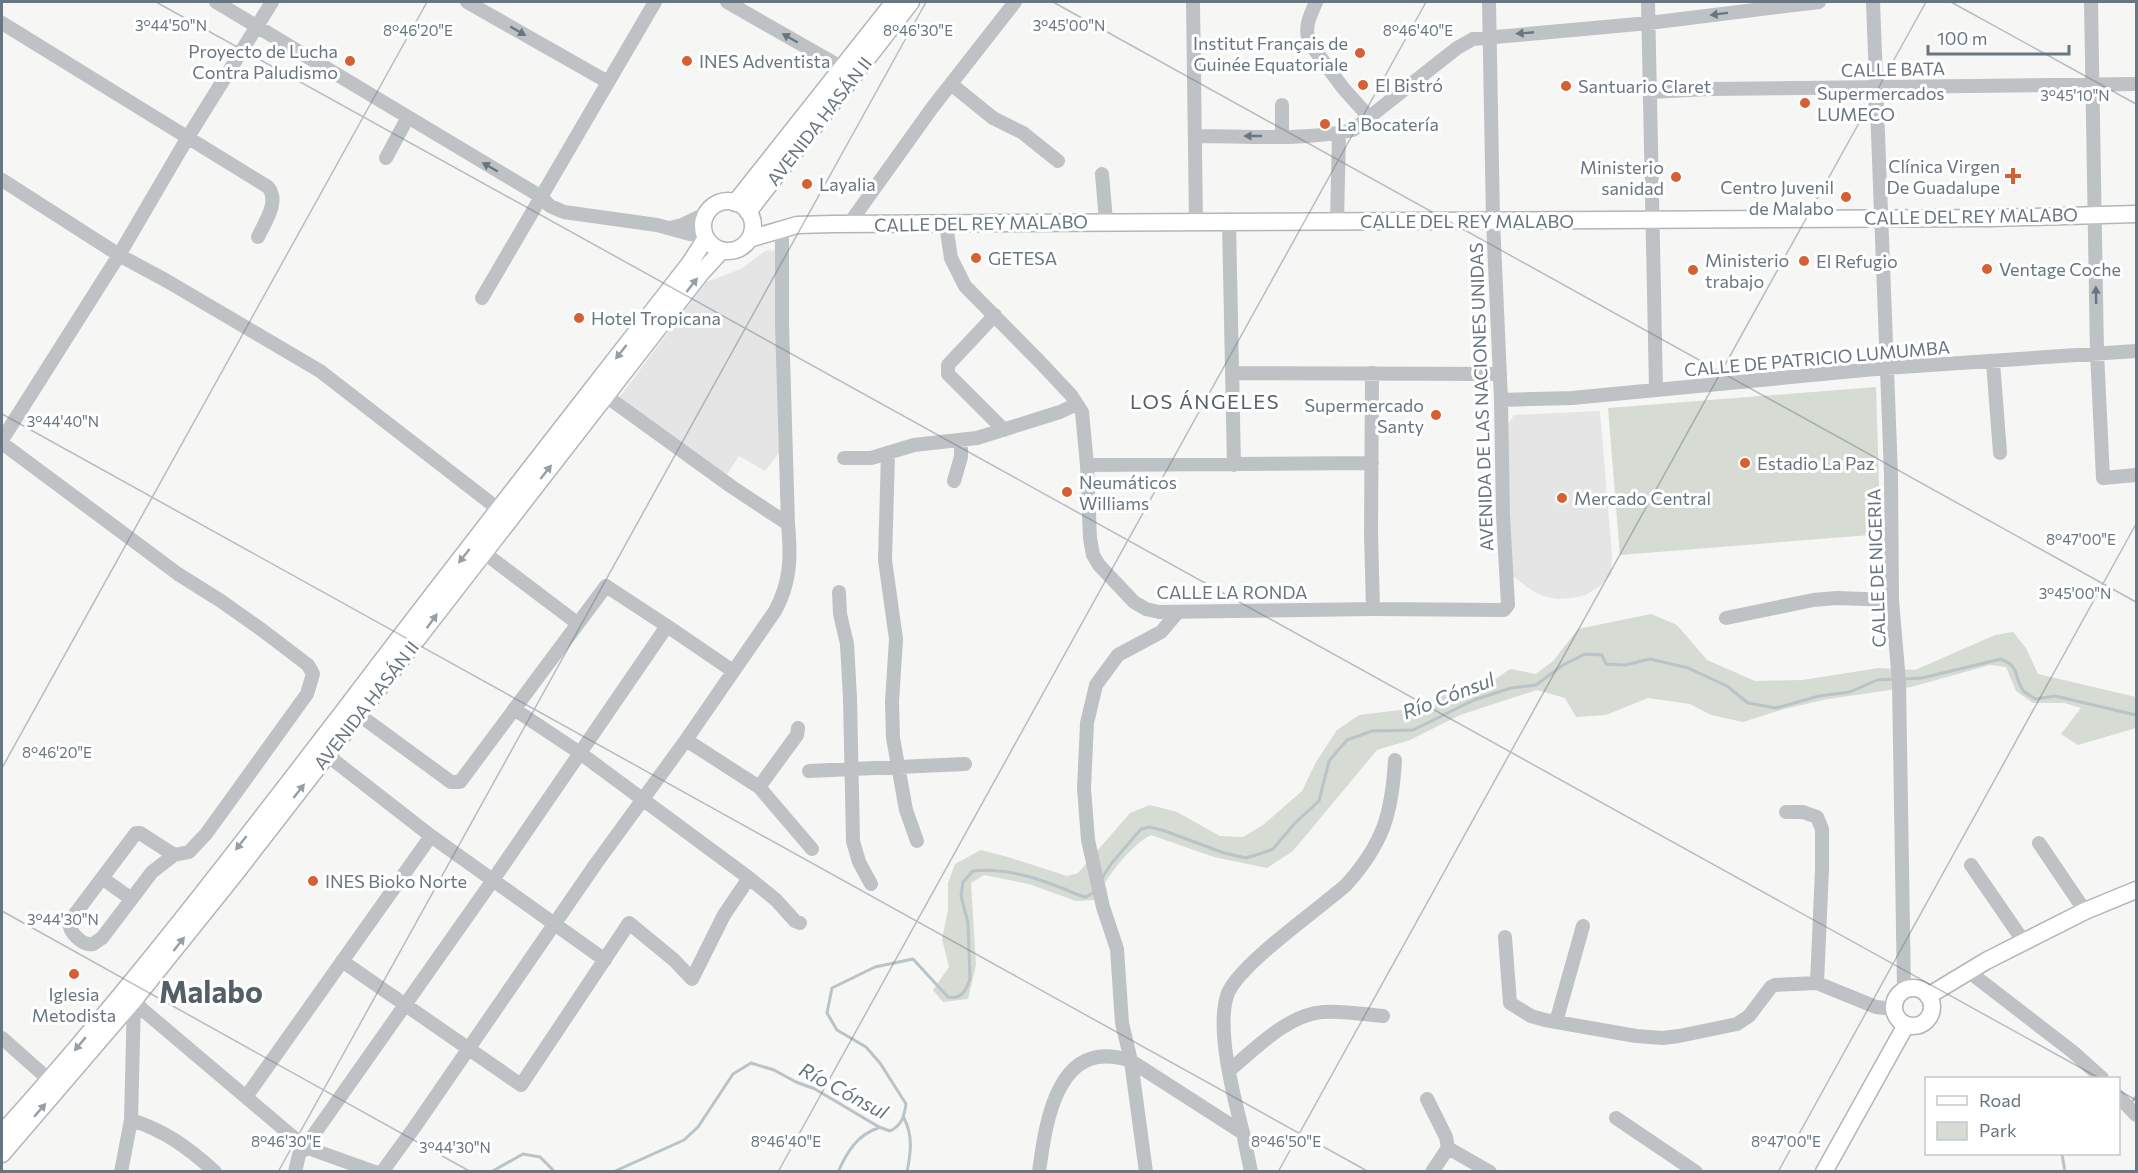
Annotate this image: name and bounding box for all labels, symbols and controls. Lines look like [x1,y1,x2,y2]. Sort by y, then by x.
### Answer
one-way arrow [1710,9,1729,19]
text: 3°44'50"N [135,16,207,34]
text: 3°45'00"N [1033,16,1105,34]
scale bar [1928,18,2069,56]
text: 8°46'20"E [383,21,453,39]
text: 8°46'30"E [883,21,953,39]
text: 8°46'40"E [1383,21,1453,39]
one-way arrow [510,26,527,36]
text: 100 m [1937,27,1987,49]
one-way arrow [1516,28,1535,38]
place label: Institut Français de Guinée Equatoriale [1193,32,1348,75]
one-way arrow [781,33,798,43]
place label: Proyecto de Lucha Contra Paludismo [188,40,338,83]
marker: Institut Français de Guinée Equatoriale [1353,46,1367,60]
place label: INES Adventista [699,50,830,72]
street label: AVENIDA HASÁN II [762,52,876,190]
marker: Proyecto de Lucha Contra Paludismo [343,54,357,68]
marker: INES Adventista [680,54,694,68]
street label: CALLE BATA [1841,57,1945,81]
place label: El Bistró [1375,74,1443,96]
place label: Santuario Claret [1578,75,1711,97]
marker: El Bistró [1356,78,1370,92]
marker: Santuario Claret [1559,79,1573,93]
place label: Supermercados LUMECO [1817,82,1945,125]
text: 3°45'10"N [2040,86,2110,104]
marker: Supermercados LUMECO [1798,96,1812,110]
place label: La Bocatería [1337,113,1439,135]
marker: La Bocatería [1318,117,1332,131]
one-way arrow [1244,131,1263,141]
place label: Clínica Virgen De Guadalupe [1887,155,2000,198]
place label: Ministerio sanidad [1580,156,1664,199]
one-way arrow [482,161,498,172]
marker: Clínica Virgen De Guadalupe [2004,167,2022,185]
marker: Ministerio sanidad [1669,170,1683,184]
place label: Layalia [819,173,876,195]
place label: Centro Juvenil de Malabo [1720,176,1834,219]
marker: Layalia [800,177,814,191]
marker: Centro Juvenil de Malabo [1839,190,1853,204]
street label: CALLE DEL REY MALABO [1864,203,2078,229]
street label: CALLE DEL REY MALABO [874,210,1088,236]
street label: CALLE DEL REY MALABO [1360,210,1574,232]
street label: AVENIDA DE LAS NACIONES UNIDAS [1465,242,1497,552]
place label: GETESA [988,247,1057,269]
place label: Ministerio trabajo [1705,249,1789,292]
place label: El Refugio [1816,250,1898,272]
marker: GETESA [969,251,983,265]
marker: El Refugio [1797,254,1811,268]
place label: Ventage Coche [1999,258,2121,280]
marker: Ventage Coche [1980,262,1994,276]
marker: Ministerio trabajo [1686,263,1700,277]
one-way arrow [685,278,697,293]
one-way arrow [2091,285,2101,304]
place label: Hotel Tropicana [591,307,721,329]
marker: Hotel Tropicana [572,311,586,325]
street label: CALLE DE PATRICIO LUMUMBA [1683,335,1951,381]
one-way arrow [615,344,628,360]
district label: LOS ÁNGELES [1130,389,1280,413]
place label: Supermercado Santy [1305,394,1424,437]
marker: Supermercado Santy [1429,408,1443,422]
text: 3°44'40"N [27,412,99,430]
place label: Estadio La Paz [1757,452,1875,474]
marker: Estadio La Paz [1738,456,1752,470]
one-way arrow [539,464,552,480]
place label: Neumáticos Williams [1079,471,1177,514]
marker: Neumáticos Williams [1060,485,1074,499]
place label: Mercado Central [1574,487,1711,509]
street label: CALLE DE NIGERIA [1862,488,1890,648]
marker: Mercado Central [1555,491,1569,505]
text: 8°47'00"E [2046,530,2116,548]
one-way arrow [457,548,470,564]
street label: CALLE LA RONDA [1157,581,1307,603]
text: 3°45'00"N [2039,584,2111,602]
one-way arrow [426,613,438,628]
street label: AVENIDA HASÁN II [309,636,423,774]
water label: Río Cónsul [1399,666,1498,724]
text: 8°46'20"E [22,743,92,761]
one-way arrow [293,783,305,798]
one-way arrow [236,835,248,850]
place label: INES Bioko Norte [325,870,467,892]
marker: INES Bioko Norte [306,874,320,888]
text: 3°44'30"N [27,910,99,928]
one-way arrow [172,936,185,952]
marker: Iglesia Metodista [67,967,81,981]
district label: Malabo [159,972,263,1009]
place label: Iglesia Metodista [32,983,116,1026]
one-way arrow [74,1036,87,1051]
water label: Río Cónsul [796,1057,893,1124]
legend [1925,1077,2120,1155]
text: Road [1979,1089,2021,1111]
one-way arrow [33,1103,46,1118]
text: Park [1979,1119,2017,1141]
text: 8°46'30"E [251,1132,321,1150]
text: 8°46'40"E [751,1132,821,1150]
text: 8°46'50"E [1251,1132,1321,1150]
text: 8°47'00"E [1751,1132,1821,1150]
text: 3°44'30"N [419,1138,491,1156]

